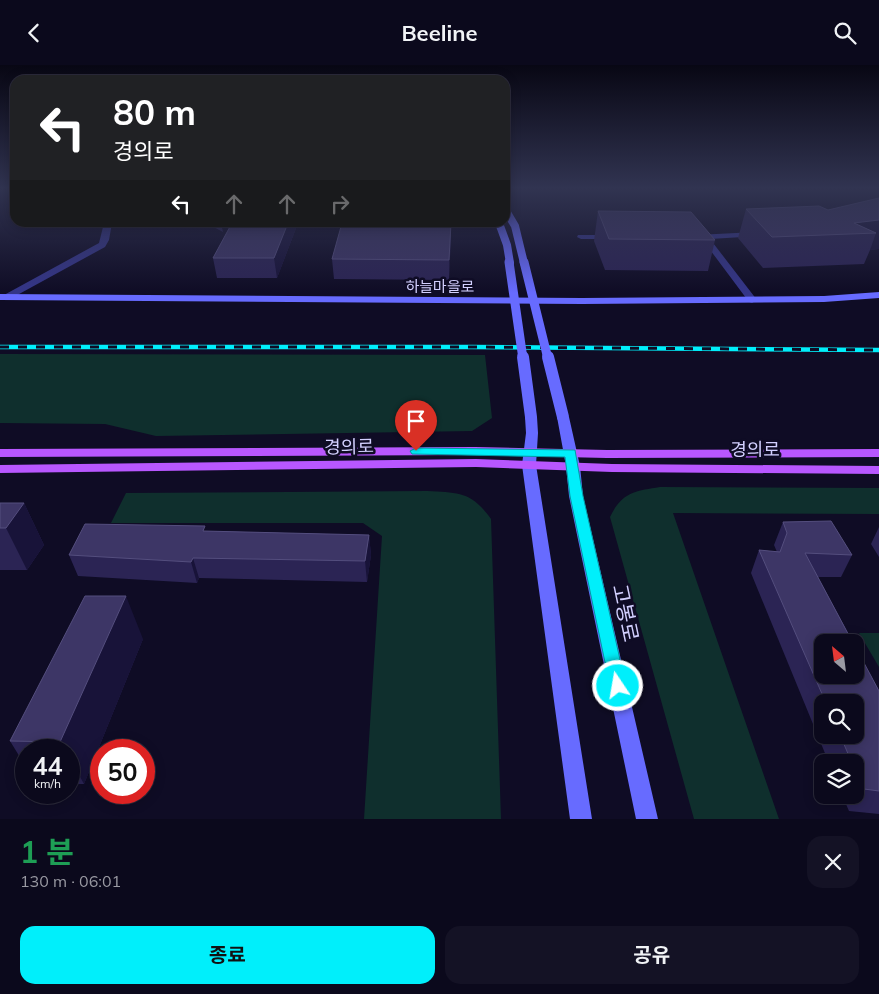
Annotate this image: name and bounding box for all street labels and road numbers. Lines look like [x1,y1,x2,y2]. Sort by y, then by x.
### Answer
street label: 하늘마을로 [405,277,475,296]
street label: 경의로 [324,435,374,458]
street label: 경의로 [730,438,780,461]
street label: 고봉로 [607,582,645,644]

